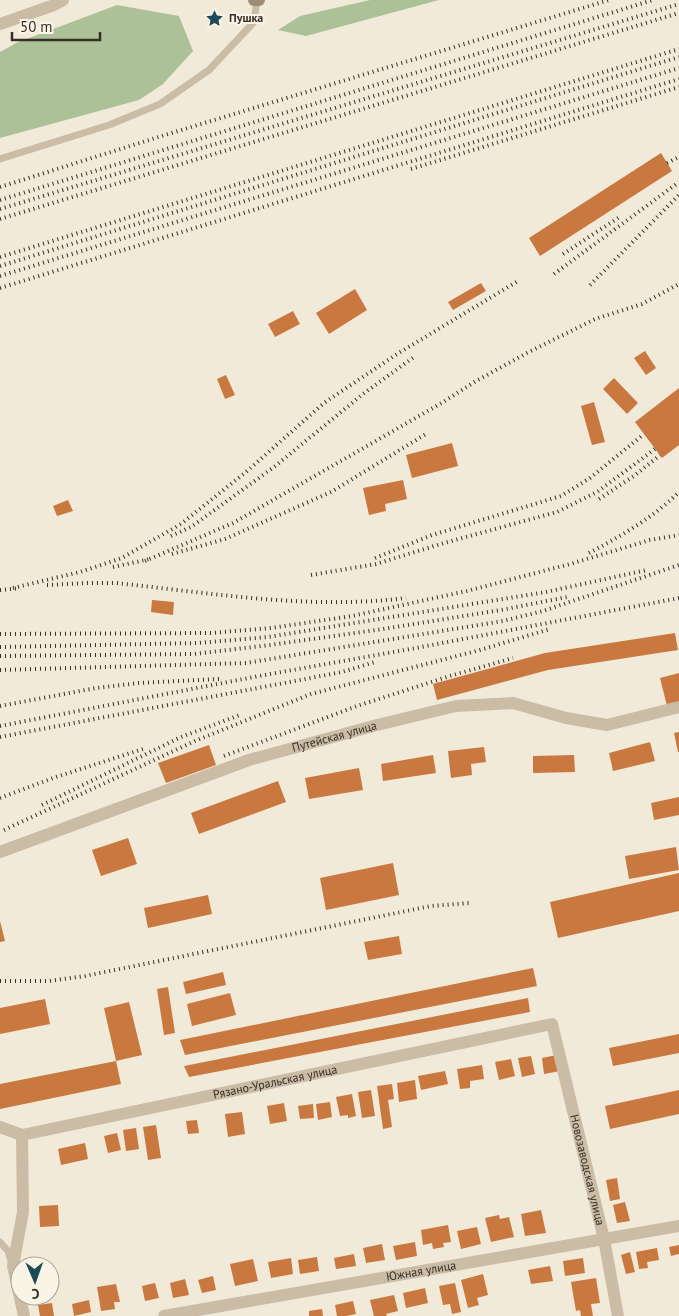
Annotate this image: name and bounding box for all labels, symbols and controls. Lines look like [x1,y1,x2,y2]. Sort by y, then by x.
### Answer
place icon: Пушка [205,8,225,28]
scale bar [12,10,100,42]
place label: Пушка [229,10,263,25]
text: 50 m [20,17,53,36]
street label: Путейская улица [290,717,378,755]
street label: Рязано-Уральская улица [212,1061,339,1102]
street label: Новозаводская улица [567,1113,608,1227]
north arrow [10,1256,60,1306]
street label: Южная улица [385,1257,457,1284]
text: С [31,1285,40,1303]

